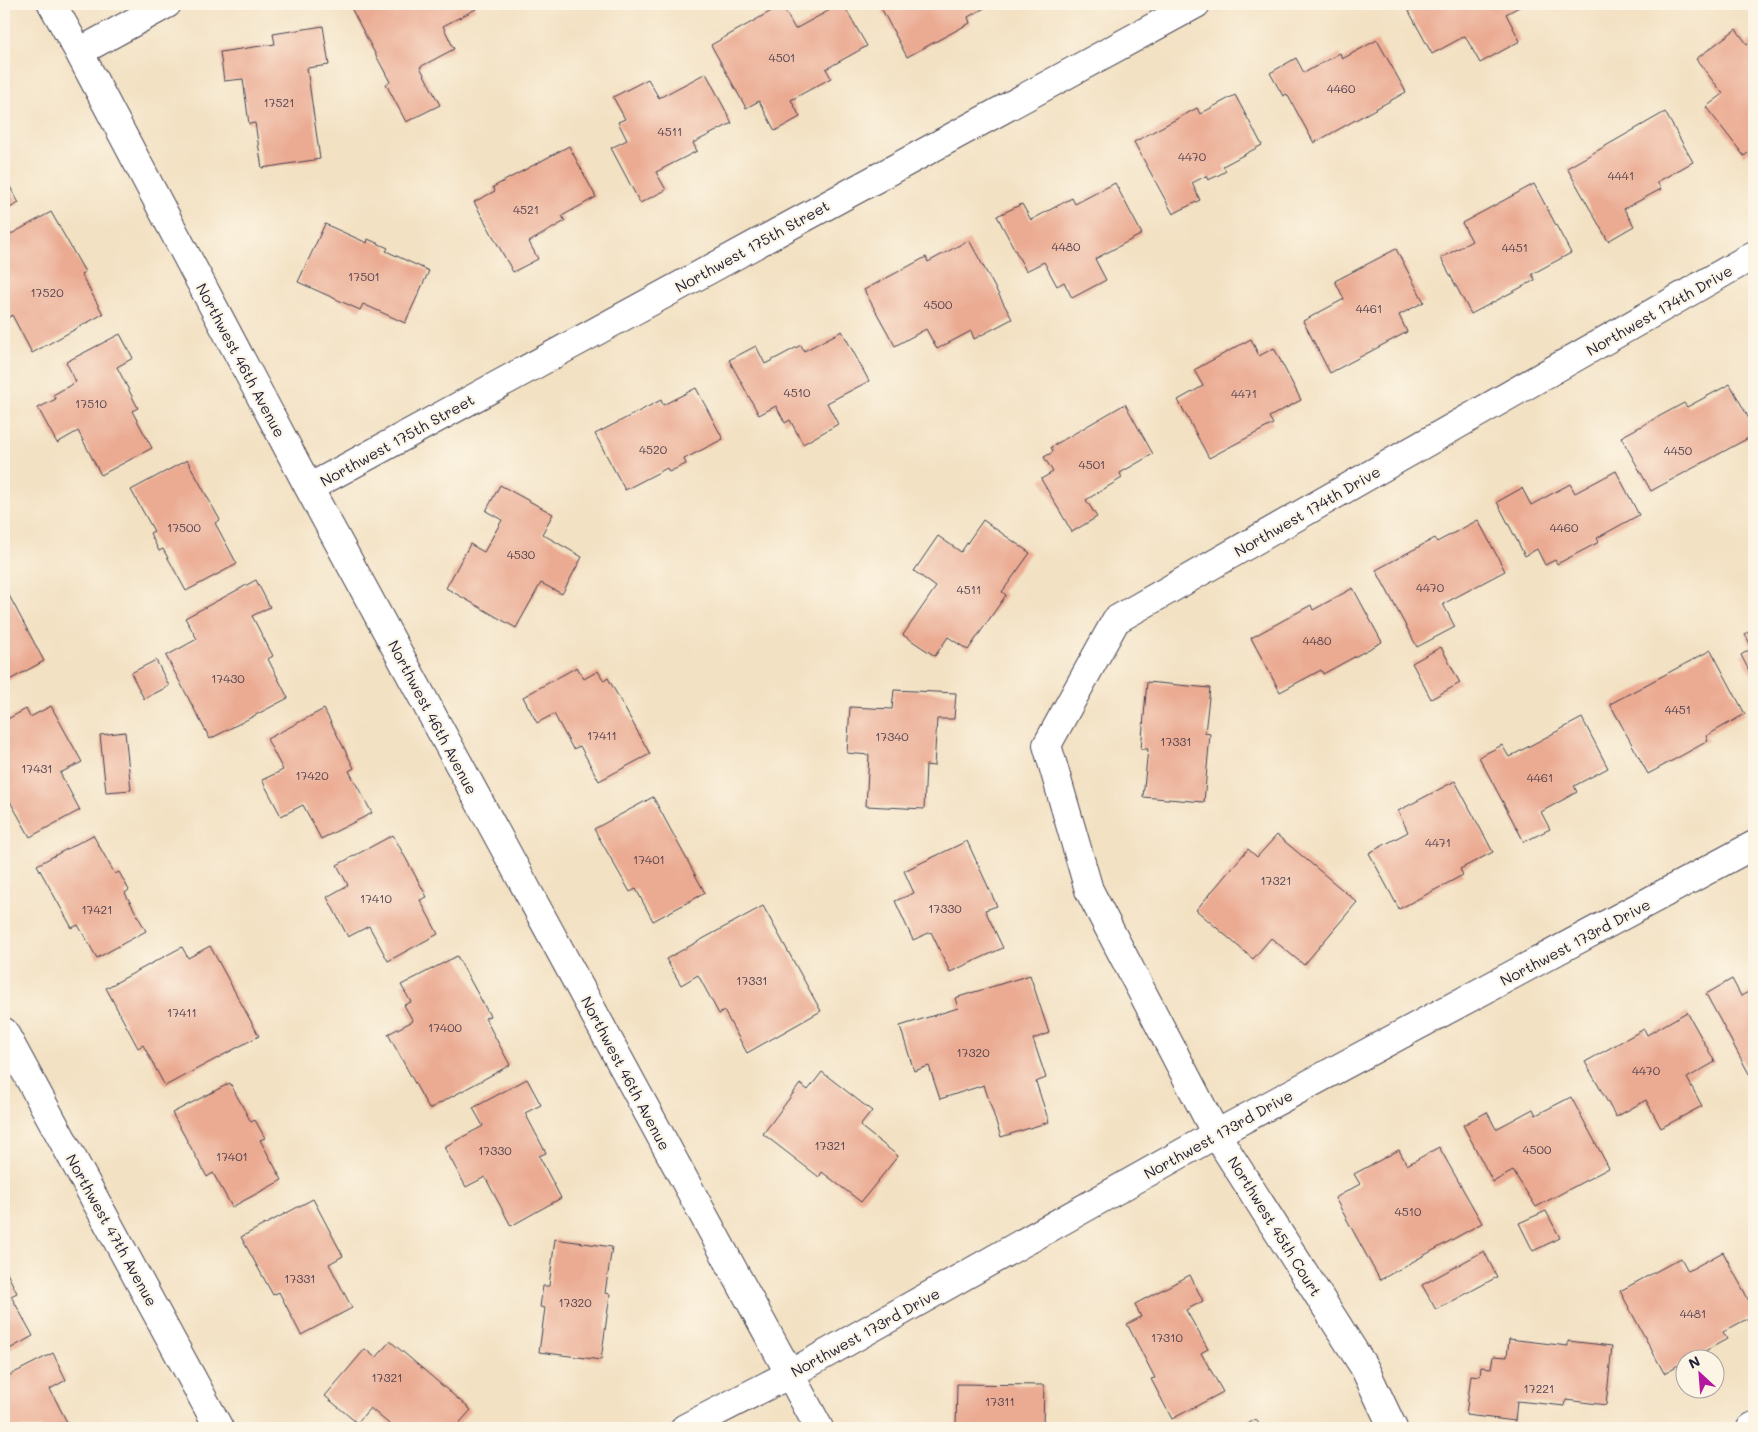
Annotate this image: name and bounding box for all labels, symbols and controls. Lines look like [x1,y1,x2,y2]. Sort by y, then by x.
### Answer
house number: 4501 [769,49,795,65]
house number: 4460 [1327,80,1356,96]
house number: 17521 [263,94,295,110]
house number: 4511 [658,123,682,139]
house number: 4470 [1178,148,1207,164]
house number: 4441 [1608,167,1634,183]
street label: Northwest 175th Street [671,195,833,297]
house number: 4521 [513,201,539,217]
house number: 4480 [1052,238,1081,254]
house number: 4451 [1502,239,1528,255]
street label: Northwest 174th Drive [1582,260,1736,360]
house number: 17501 [348,268,380,284]
street label: Northwest 46th Avenue [192,279,290,441]
house number: 17520 [30,284,64,300]
house number: 4500 [924,296,953,312]
house number: 4461 [1356,300,1382,316]
house number: 4510 [784,384,811,400]
house number: 4471 [1231,385,1257,401]
street label: Northwest 175th Street [316,389,478,491]
house number: 17510 [75,395,107,411]
house number: 4520 [639,441,668,457]
house number: 4450 [1664,442,1693,458]
house number: 4501 [1079,456,1105,472]
street label: Northwest 174th Drive [1230,461,1384,561]
house number: 17500 [167,519,202,535]
house number: 4460 [1550,519,1579,535]
house number: 4530 [507,546,536,562]
house number: 4470 [1416,579,1445,595]
house number: 4511 [957,581,981,597]
house number: 4480 [1303,632,1332,648]
street label: Northwest 46th Avenue [384,636,482,798]
house number: 17430 [211,670,245,686]
house number: 4451 [1665,701,1691,717]
house number: 17411 [587,727,617,743]
house number: 17340 [875,728,909,744]
house number: 17331 [1160,733,1192,749]
house number: 17431 [21,760,53,776]
house number: 17420 [295,767,329,783]
house number: 4461 [1527,769,1553,785]
house number: 4471 [1425,834,1451,850]
house number: 17401 [633,851,665,867]
house number: 17321 [1260,872,1292,888]
house number: 17410 [360,890,393,906]
street label: Northwest 173rd Drive [1496,894,1654,990]
house number: 17330 [928,900,962,916]
house number: 17421 [81,901,113,917]
house number: 17331 [736,972,768,988]
street label: Northwest 46th Avenue [577,992,675,1154]
house number: 17411 [167,1004,197,1020]
house number: 17400 [428,1019,463,1035]
house number: 17320 [956,1044,990,1060]
house number: 4470 [1632,1062,1661,1078]
street label: Northwest 173rd Drive [1140,1085,1296,1183]
house number: 17321 [814,1137,846,1153]
house number: 4500 [1523,1141,1552,1157]
house number: 17330 [478,1142,512,1158]
house number: 17401 [216,1148,248,1164]
street label: Northwest 47th Avenue [62,1150,162,1310]
street label: Northwest 45th Court [1224,1152,1326,1300]
house number: 4510 [1395,1203,1422,1219]
house number: 17331 [284,1270,316,1286]
street label: Northwest 173rd Drive [787,1283,943,1381]
house number: 17320 [558,1294,592,1310]
house number: 4481 [1680,1305,1706,1321]
house number: 17310 [1151,1329,1184,1345]
north arrow [1676,1350,1726,1400]
text: N [1685,1351,1703,1373]
house number: 17321 [371,1369,403,1385]
house number: 17221 [1524,1380,1554,1396]
house number: 17311 [985,1393,1015,1409]

